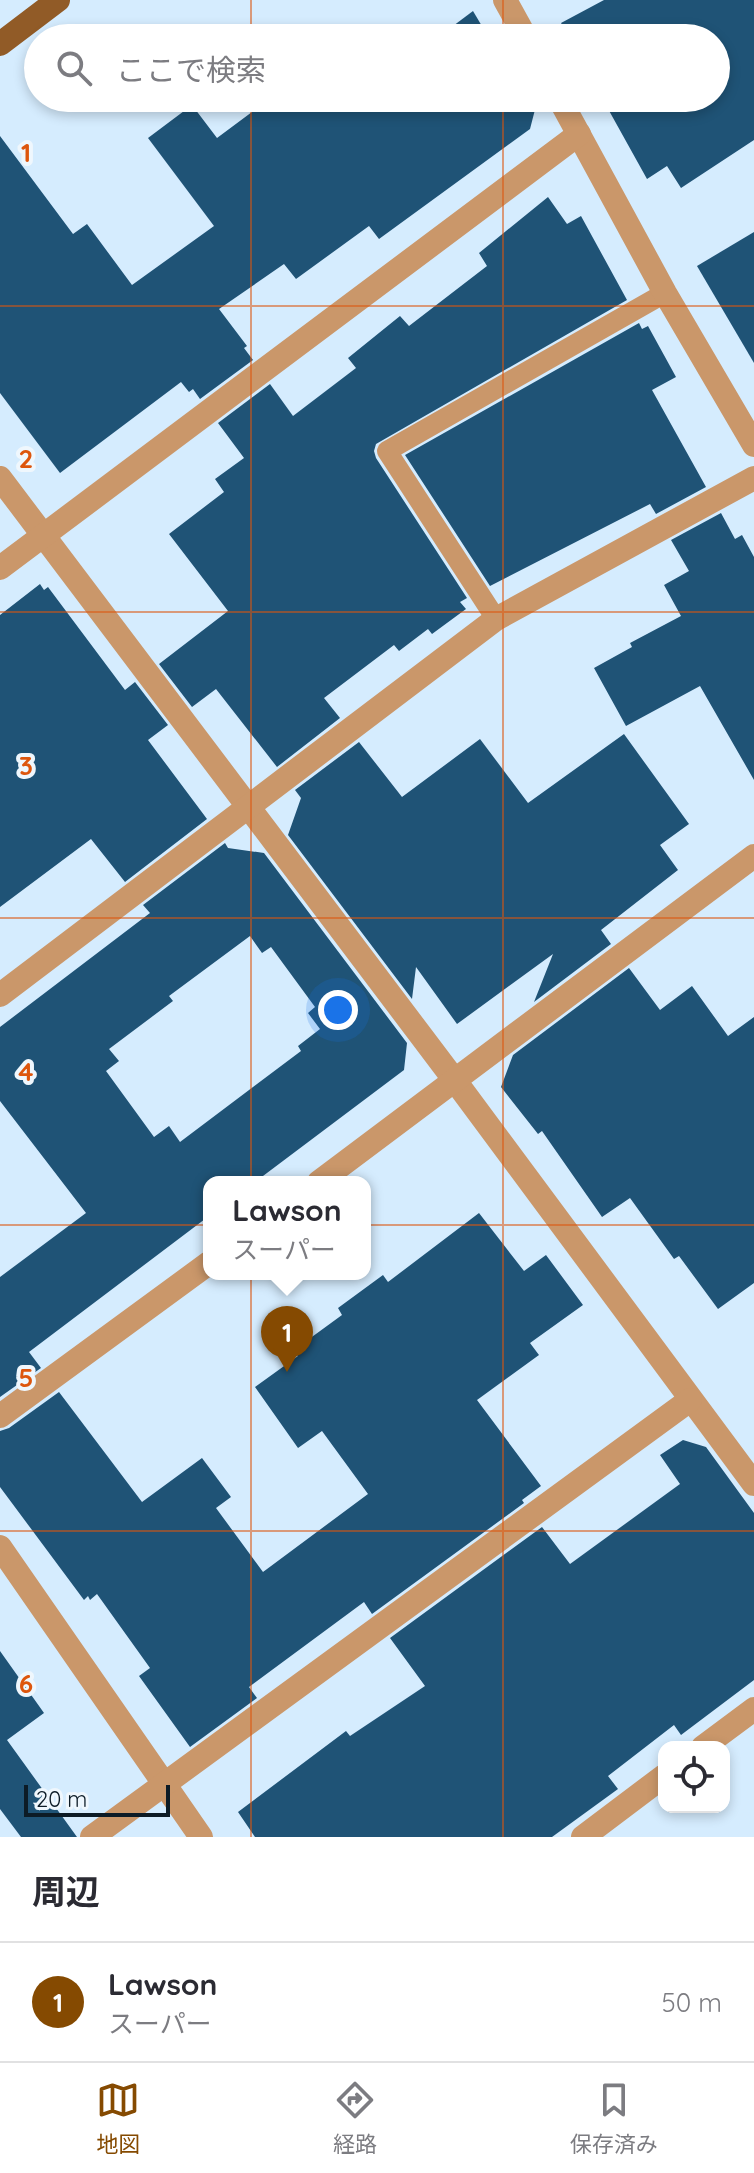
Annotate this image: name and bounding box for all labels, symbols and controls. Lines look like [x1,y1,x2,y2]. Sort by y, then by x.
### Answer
search box [24,24,730,112]
icon: search [52,46,96,90]
text: ここで検索 [116,51,266,89]
text: 1 [21,136,31,169]
text: 2 [19,442,33,475]
text: 3 [19,749,33,782]
your location [318,990,358,1030]
text: 4 [18,1055,34,1088]
popup [203,1176,371,1280]
text: Lawson [232,1191,342,1229]
text: スーパー [232,1233,336,1266]
pin: 1 [261,1306,313,1372]
text: 5 [19,1361,33,1394]
text: 6 [19,1667,33,1700]
map controls [658,1741,730,1813]
button: locate [658,1741,730,1813]
scale bar [24,1781,170,1817]
text: 20 m [36,1785,87,1813]
text: 周辺 [32,1870,100,1913]
text: Lawson [108,1965,217,2003]
text: 1 [53,1986,63,2019]
text: 50 m [662,1986,722,2019]
text: スーパー [108,2007,212,2040]
tab: 地図 [96,2078,140,2158]
tab: 経路 [333,2078,377,2158]
tab: 保存済み [570,2078,658,2158]

